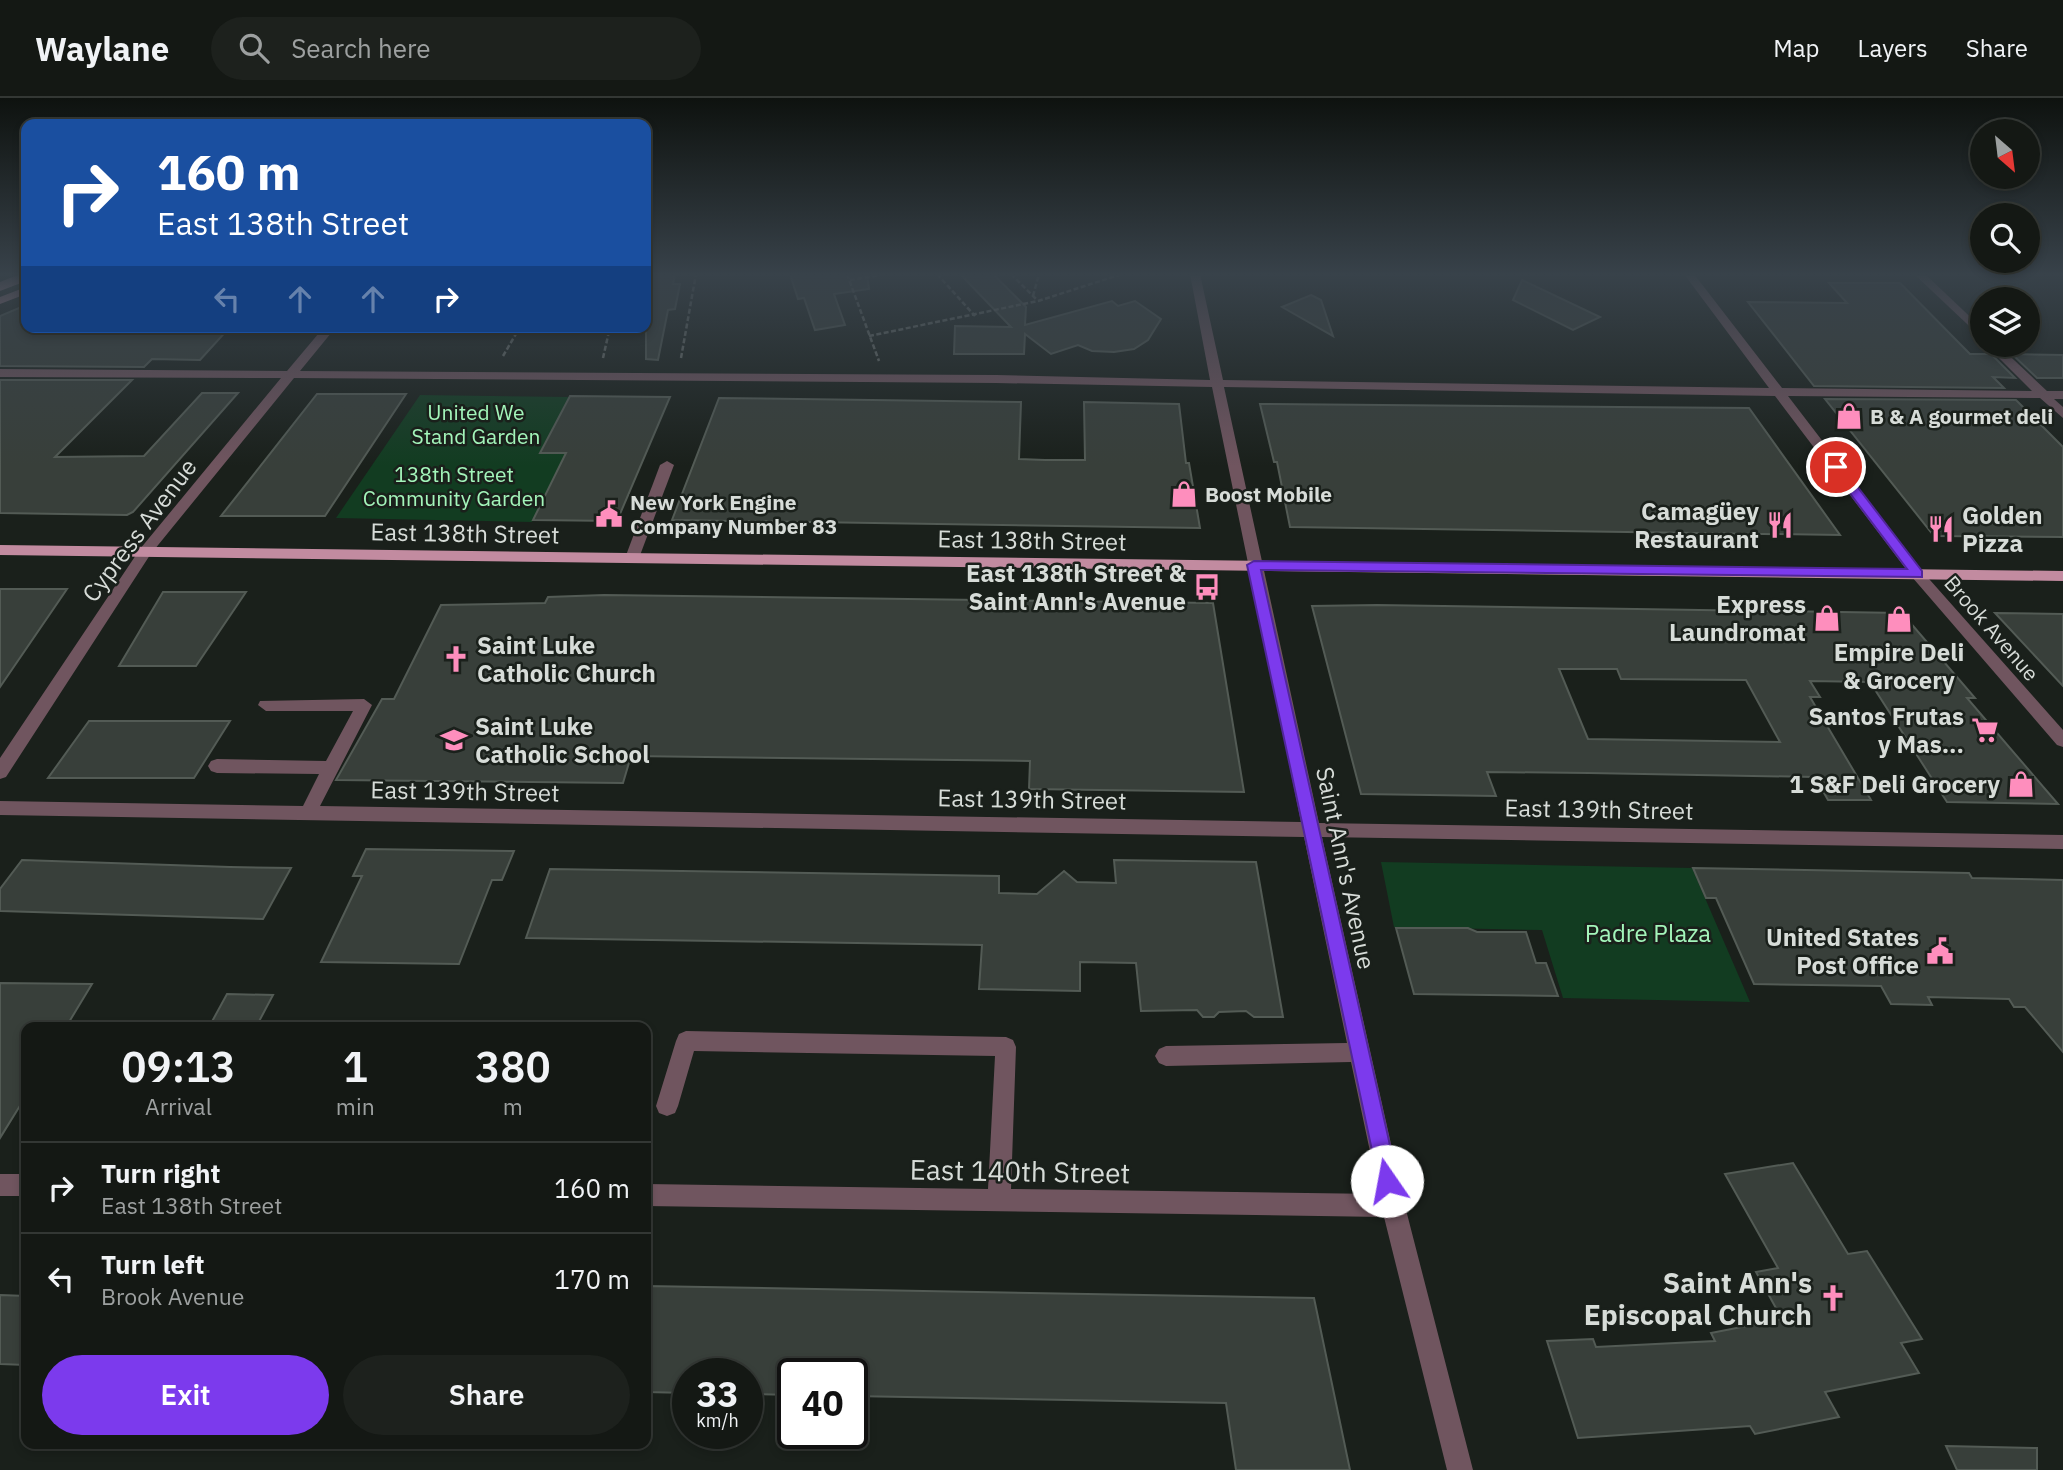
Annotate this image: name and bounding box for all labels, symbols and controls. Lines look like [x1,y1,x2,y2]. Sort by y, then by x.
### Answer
search box [211,17,701,80]
text: Waylane [35,27,169,70]
icon: search [235,29,273,67]
text: Search here [291,31,431,65]
text: Map [1773,32,1820,64]
text: Layers [1858,32,1928,64]
text: Share [1966,32,2028,64]
north arrow [1970,119,2040,189]
map controls [1970,119,2040,357]
text: 160 m [157,140,301,203]
icon: right [42,147,133,238]
text: East 138th Street [157,202,409,244]
button: search [1970,203,2040,273]
icon: left [208,280,246,318]
icon: ahead [281,280,319,318]
icon: ahead [354,280,392,318]
icon: right [427,280,465,318]
button: layers [1970,287,2040,357]
park label: United We Stand Garden [412,398,540,450]
shop icon: B & A gourmet deli [1834,401,1864,431]
place label: B & A gourmet deli [1870,402,2053,430]
pin [1806,437,1866,497]
icon: arrive [1817,448,1855,486]
street label: Cypress Avenue [75,452,203,608]
park label: 138th Street Community Garden [363,460,545,512]
shop icon: Boost Mobile [1169,479,1199,509]
place label: Boost Mobile [1205,480,1332,508]
place label: New York Engine Company Number 83 [630,488,837,540]
place label: Camagüey Restaurant [1634,495,1759,555]
public building icon: New York Engine Company Number 83 [594,499,624,529]
place label: Golden Pizza [1962,499,2042,559]
restaurant icon: Camagüey Restaurant [1765,510,1795,540]
restaurant icon: Golden Pizza [1926,514,1956,544]
street label: East 138th Street [370,515,560,551]
street label: East 138th Street [937,522,1127,558]
place label: East 138th Street & Saint Ann's Avenue [966,557,1187,617]
street label: Brook Avenue [1938,569,2046,687]
bus stop icon: East 138th Street & Saint Ann's Avenue [1192,572,1222,602]
place label: Express Laundromat [1669,588,1806,648]
shop icon: Express Laundromat [1812,603,1842,633]
shop icon: Empire Deli & Grocery [1884,604,1914,634]
place label: Saint Luke Catholic Church [477,629,656,689]
place label: Empire Deli & Grocery [1834,636,1964,696]
church icon: Saint Luke Catholic Church [441,644,471,674]
place label: Santos Frutas y Mas... [1808,700,1964,760]
place label: Saint Luke Catholic School [475,710,649,770]
supermarket icon: Santos Frutas y Mas... [1970,715,2000,745]
school or university icon: Saint Luke Catholic School [439,725,469,755]
street label: Saint Ann's Avenue [1309,764,1383,972]
place label: 1 S&F Deli Grocery [1789,768,2000,800]
shop icon: 1 S&F Deli Grocery [2006,769,2036,799]
street label: East 139th Street [370,773,560,809]
street label: East 139th Street [937,781,1127,817]
street label: East 139th Street [1504,791,1694,827]
park label: Padre Plaza [1585,917,1711,949]
place label: United States Post Office [1766,921,1919,981]
public building icon: United States Post Office [1925,936,1955,966]
text: 09:13 [121,1039,236,1094]
text: 1 [343,1039,368,1094]
text: 380 [475,1039,551,1094]
text: Arrival [145,1091,212,1121]
text: min [336,1091,375,1121]
text: m [503,1091,523,1121]
position arrow [1350,1144,1424,1218]
street label: East 140th Street [909,1151,1131,1191]
text: Turn right [101,1156,220,1190]
icon: right [42,1169,80,1207]
text: 160 m [554,1171,630,1205]
text: East 138th Street [101,1190,282,1220]
text: Turn left [101,1247,204,1281]
icon: left [42,1260,80,1298]
text: 170 m [554,1262,630,1296]
place label: Saint Ann's Episcopal Church [1584,1264,1812,1333]
text: Brook Avenue [101,1281,244,1311]
church icon: Saint Ann's Episcopal Church [1818,1283,1848,1313]
button: Exit [42,1355,329,1435]
button: Share [343,1355,630,1435]
speed limit sign: 40 [777,1358,868,1449]
text: 33 [696,1371,739,1417]
text: km/h [696,1409,739,1432]

